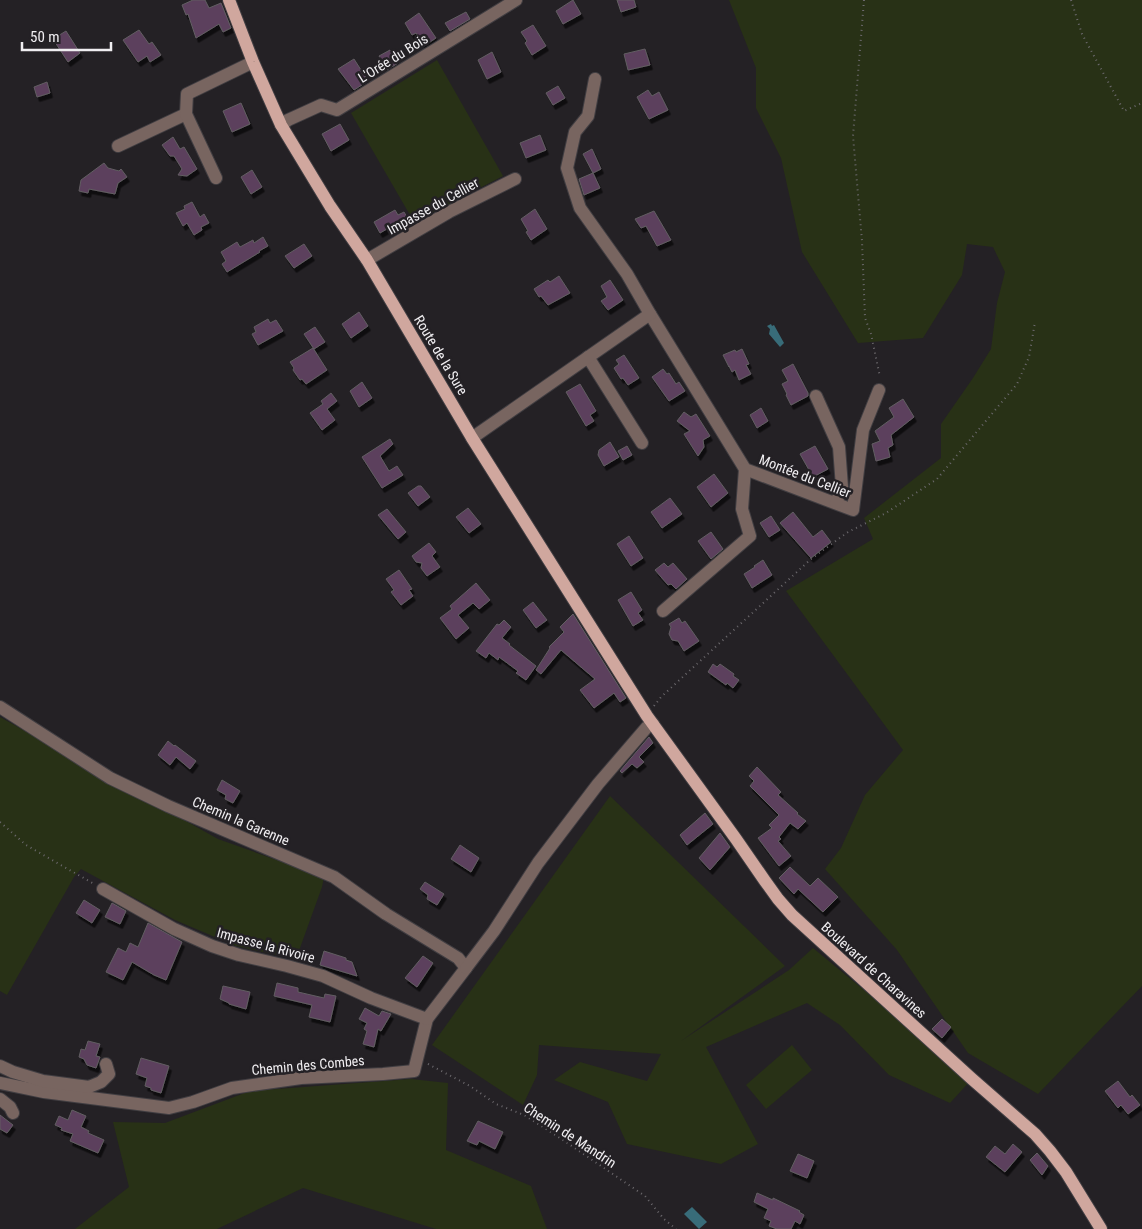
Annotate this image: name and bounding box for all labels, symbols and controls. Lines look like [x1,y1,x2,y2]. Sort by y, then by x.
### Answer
scale bar [22,20,111,52]
text: 50 m [30,28,60,46]
street label: L'Orée du Bois [355,30,431,86]
street label: Impasse du Cellier [384,174,482,238]
street label: Route de la Sure [411,312,471,398]
street label: Montée du Cellier [757,451,853,501]
street label: Chemin la Garenne [190,793,292,849]
street label: Boulevard de Charavines [818,919,930,1021]
street label: Impasse la Rivoire [215,924,317,966]
street label: Chemin des Combes [251,1052,365,1078]
street label: Chemin de Mandrin [521,1099,619,1171]

